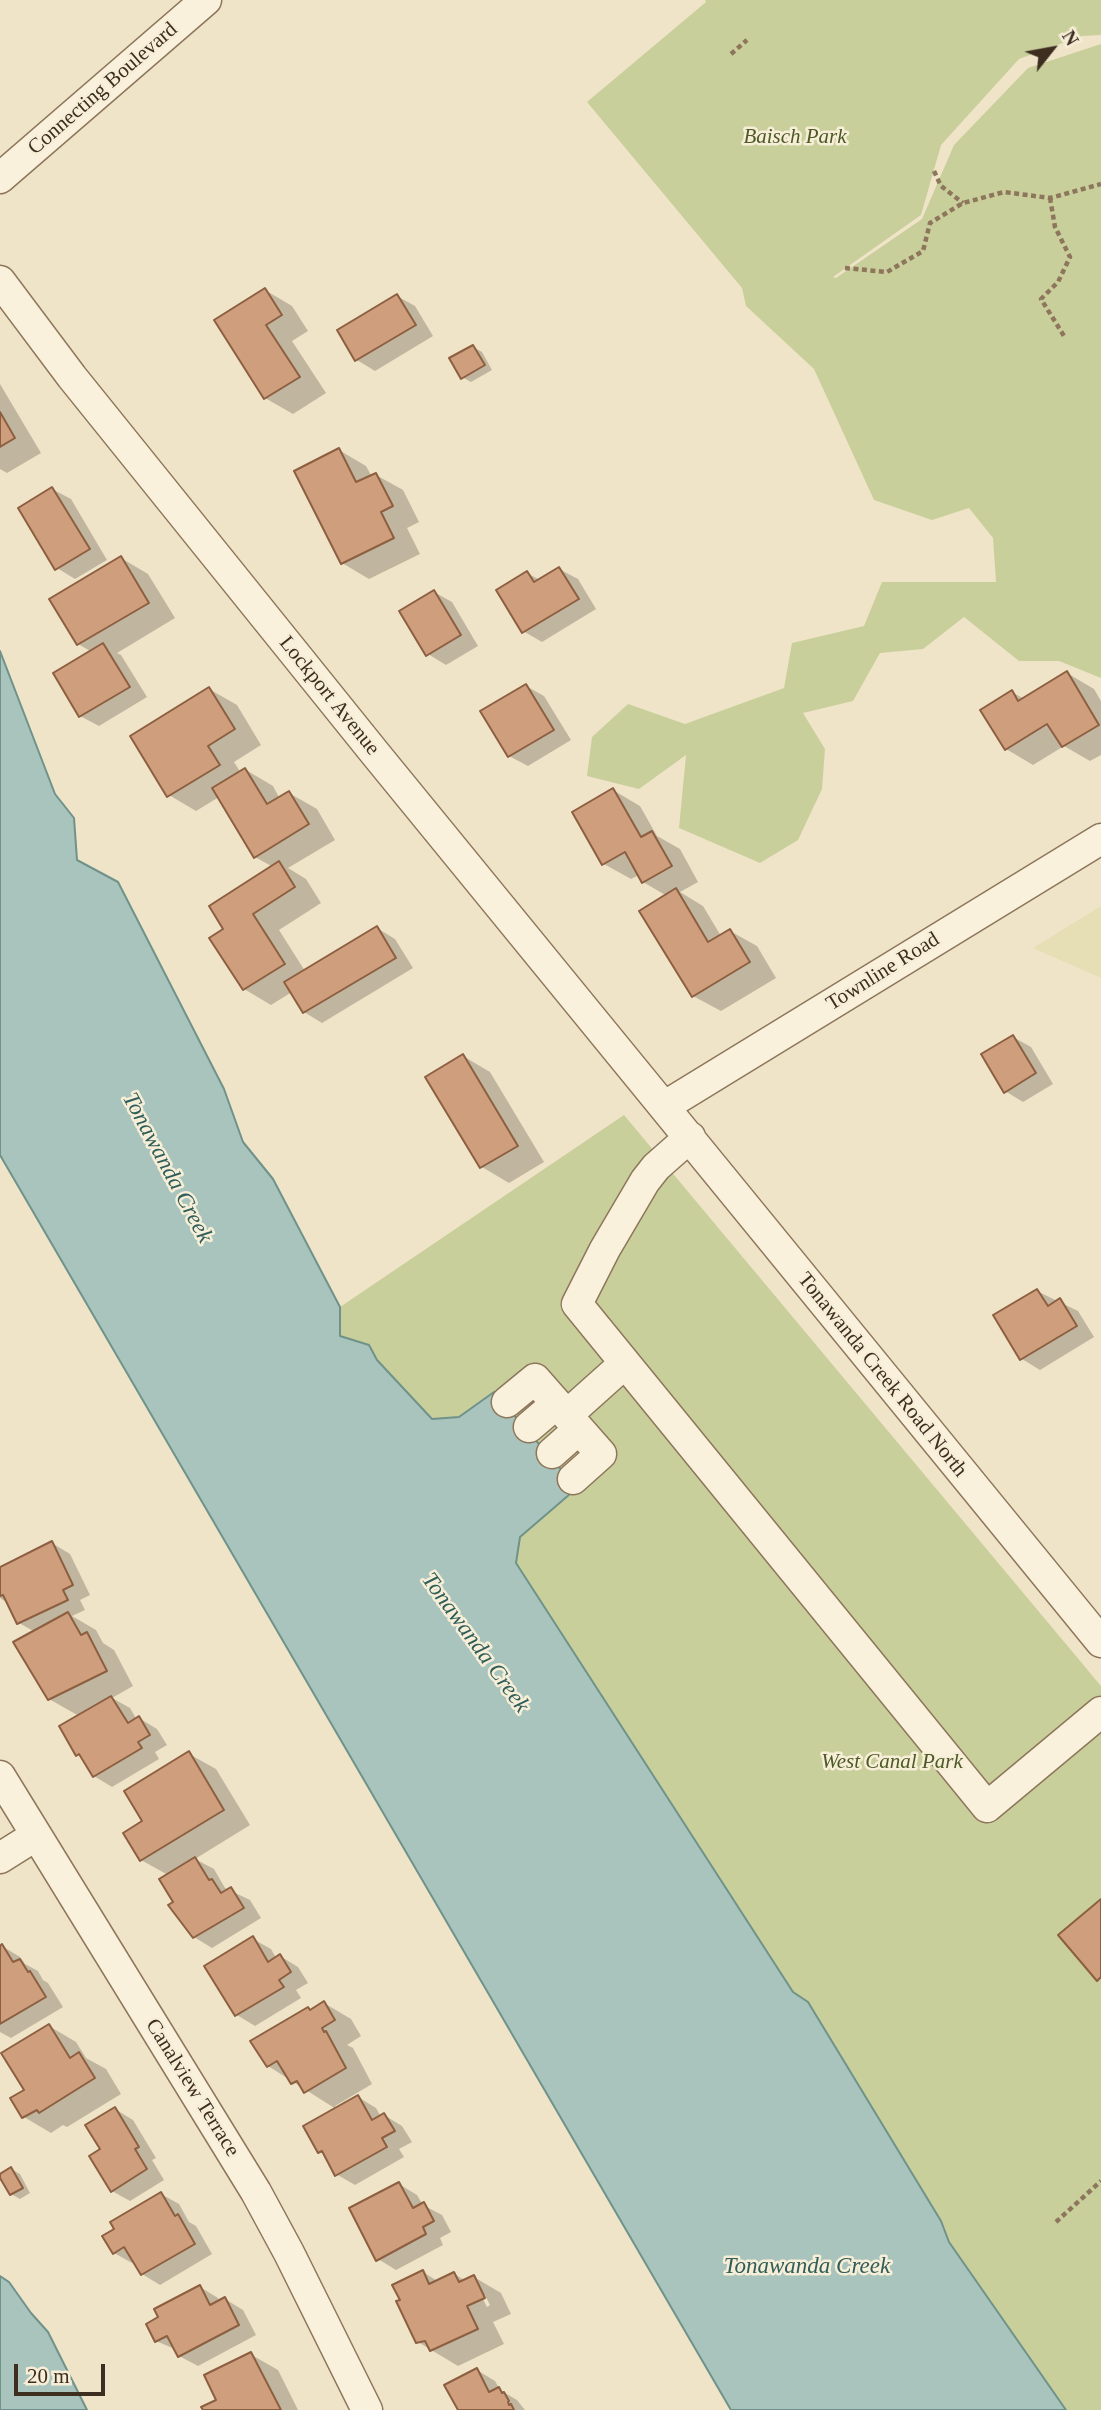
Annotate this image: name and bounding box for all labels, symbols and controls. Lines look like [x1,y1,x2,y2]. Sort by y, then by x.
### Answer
north arrow [1017,14,1087,84]
street label: Connecting Boulevard [23,17,183,161]
text: N [1058,27,1083,49]
park label: Baisch Park [743,124,847,150]
street label: Lockport Avenue [273,631,385,761]
street label: Townline Road [822,927,944,1017]
water label: Tonawanda Creek [116,1088,218,1248]
street label: Tonawanda Creek Road North [792,1268,972,1482]
water label: Tonawanda Creek [415,1568,535,1718]
park label: West Canal Park [821,1749,963,1775]
street label: Canalview Terrace [140,2014,244,2162]
water label: Tonawanda Creek [724,2253,890,2281]
scale bar [18,2350,108,2394]
text: 20 m [27,2364,70,2388]

